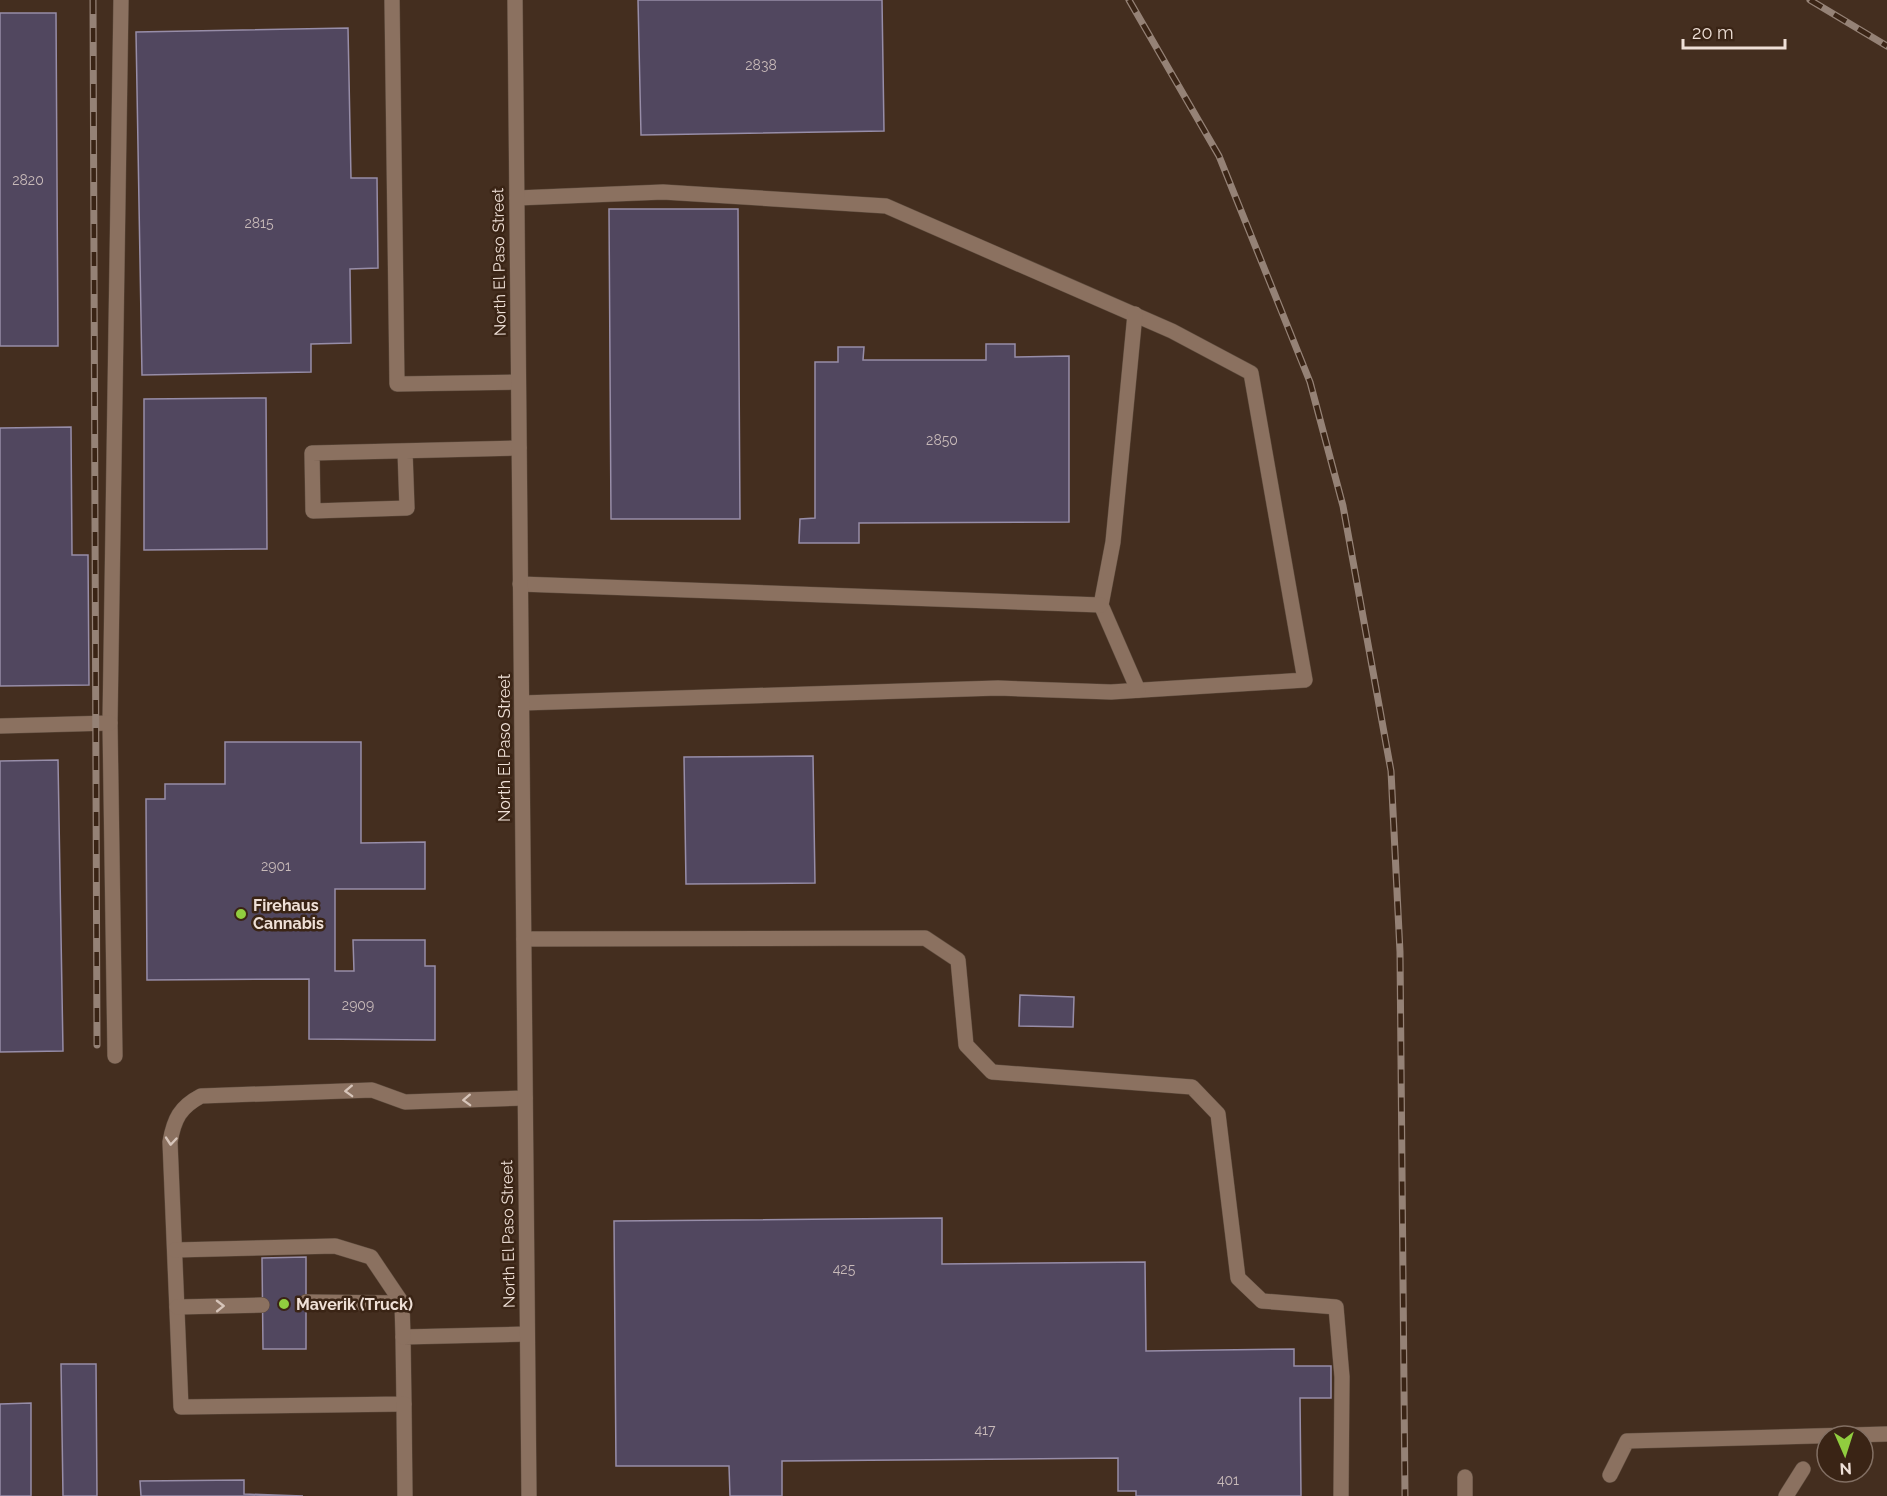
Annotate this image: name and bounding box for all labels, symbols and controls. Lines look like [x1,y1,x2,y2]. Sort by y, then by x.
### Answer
scale bar [1683,12,1785,50]
text: 20 m [1692,22,1734,43]
house number: 2838 [745,57,777,73]
house number: 2820 [12,172,44,188]
street label: North El Paso Street [488,187,510,336]
house number: 2815 [244,215,274,231]
house number: 2850 [926,432,958,448]
street label: North El Paso Street [495,673,514,822]
house number: 2901 [261,858,291,874]
place label: Firehaus Cannabis [253,896,324,933]
marker: Firehaus Cannabis [234,907,248,921]
house number: 2909 [342,997,374,1013]
one-way arrow [344,1085,353,1097]
one-way arrow [462,1094,471,1107]
one-way arrow [165,1136,178,1145]
street label: North El Paso Street [497,1159,519,1308]
house number: 425 [833,1261,856,1277]
place label: Maverik (Truck) [296,1295,413,1314]
marker: Maverik (Truck) [277,1297,291,1311]
one-way arrow [215,1300,224,1312]
house number: 417 [974,1422,996,1438]
north arrow [1815,1424,1875,1484]
text: N [1839,1459,1852,1478]
house number: 401 [1217,1472,1239,1488]

